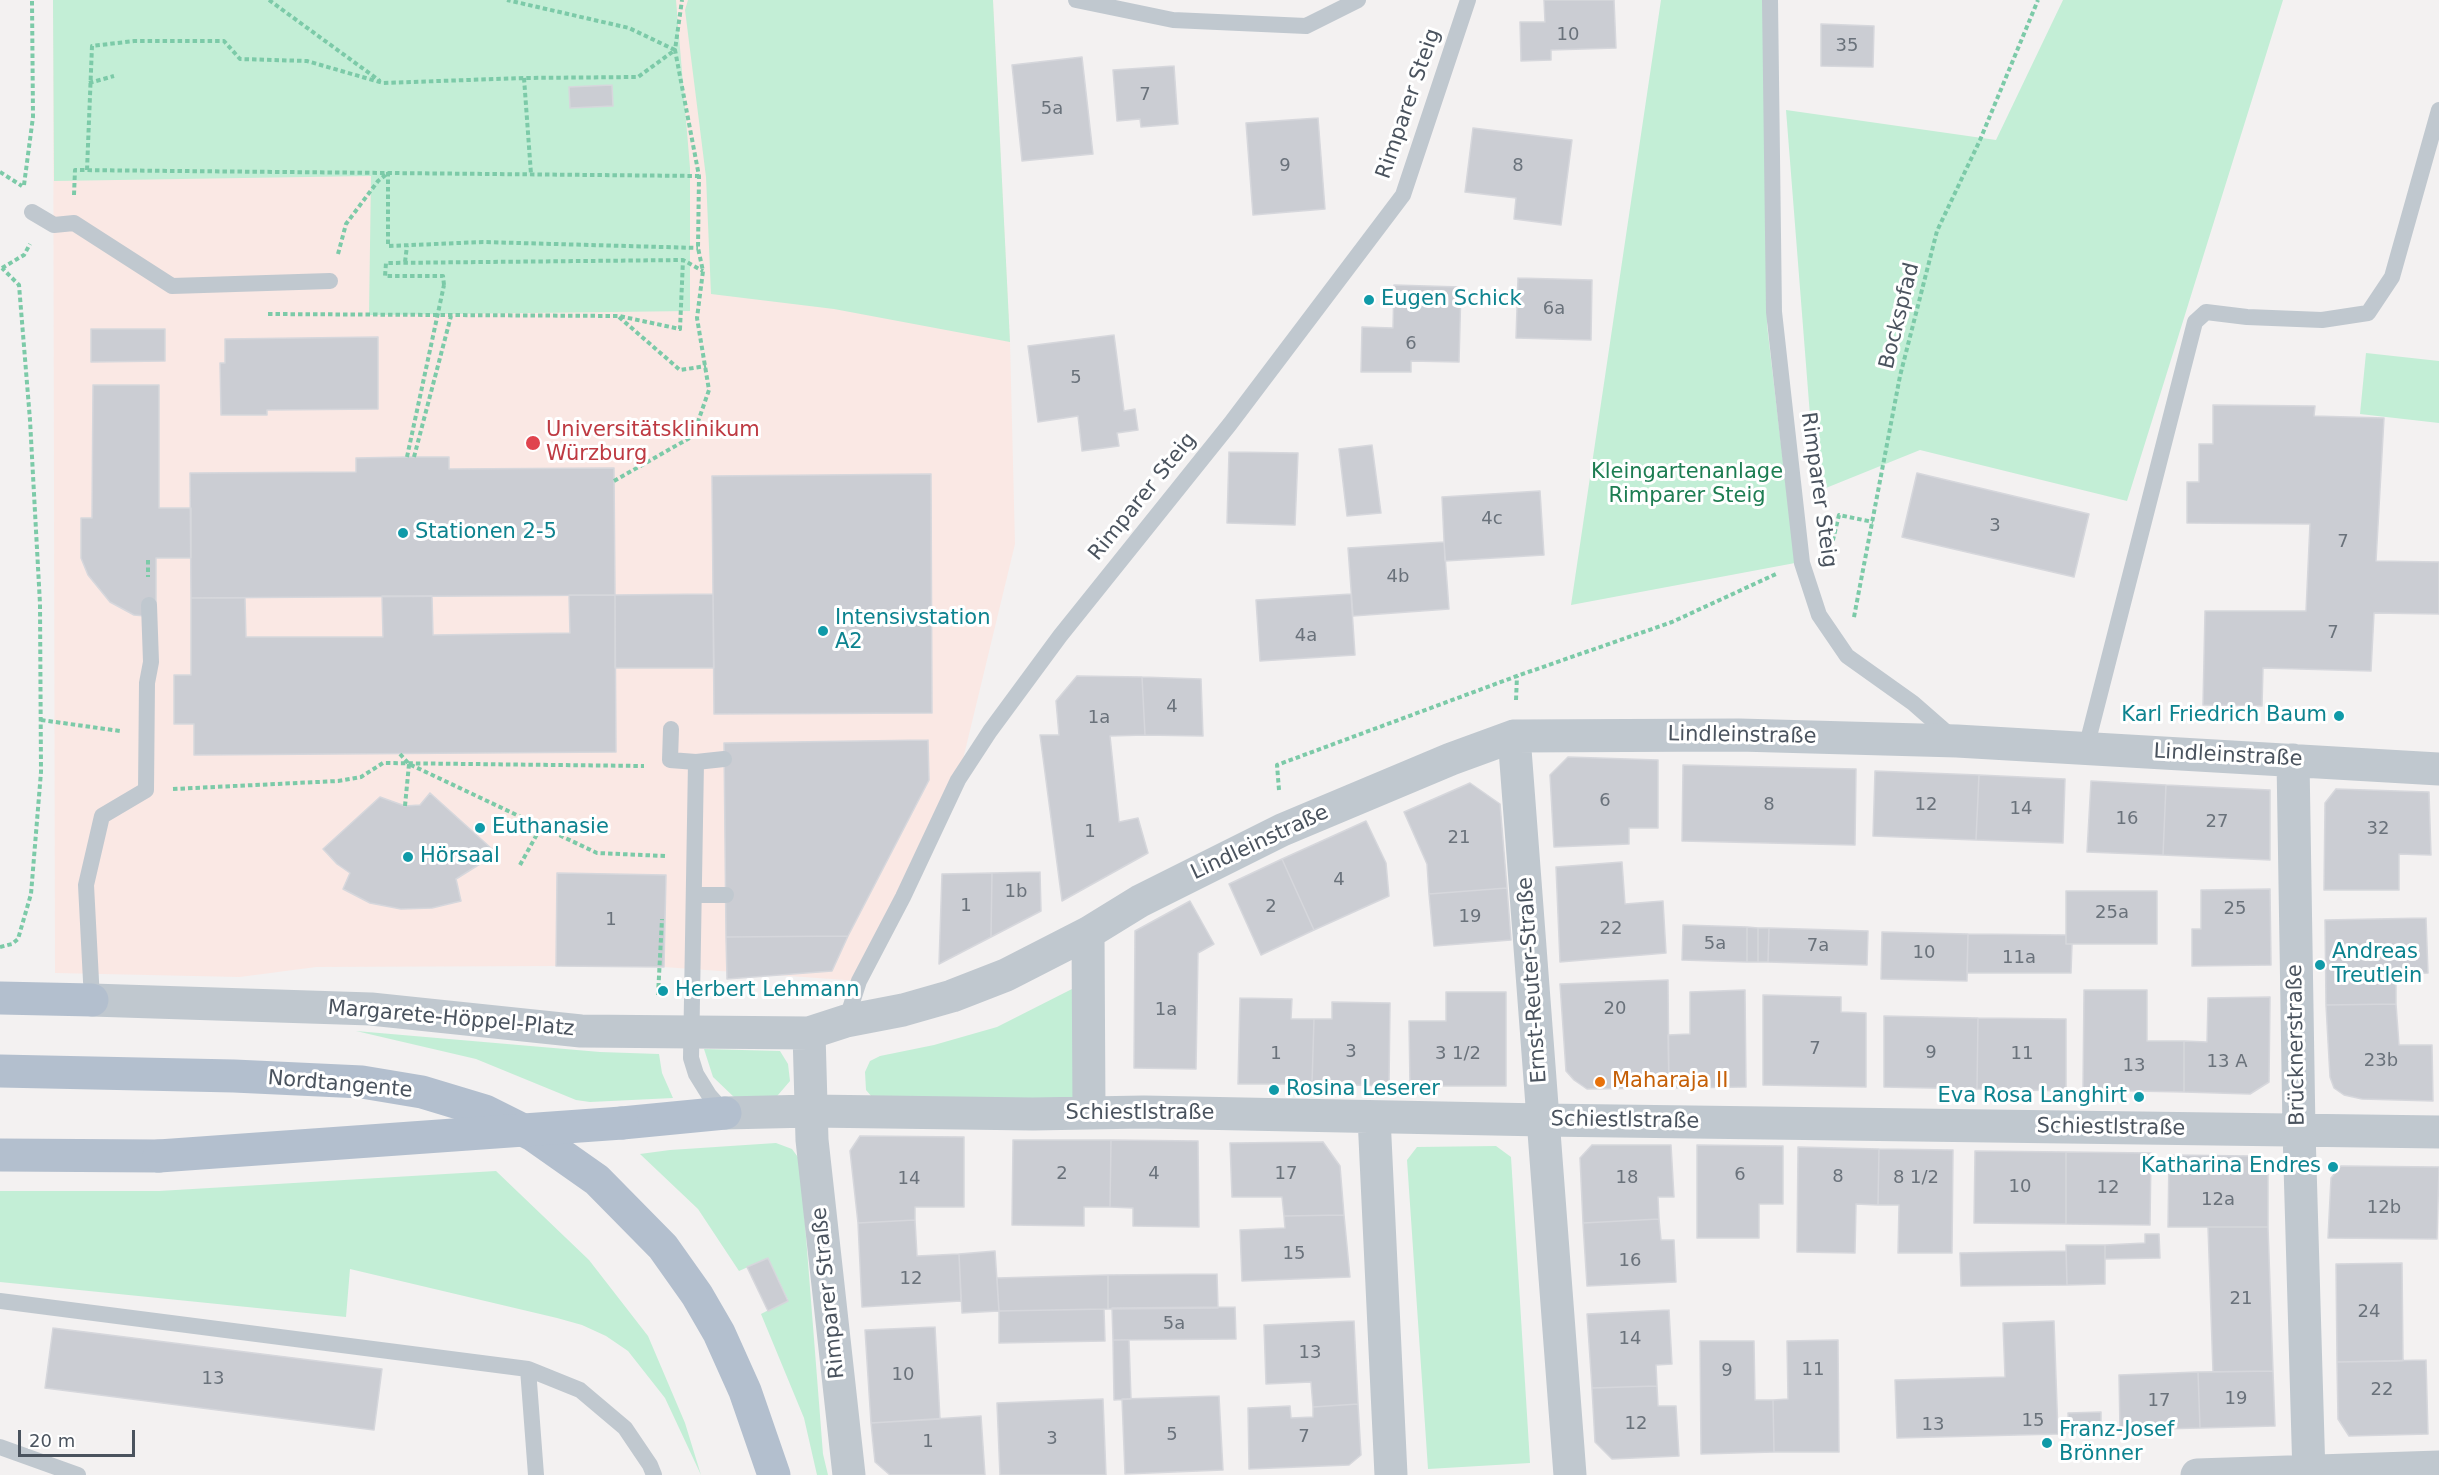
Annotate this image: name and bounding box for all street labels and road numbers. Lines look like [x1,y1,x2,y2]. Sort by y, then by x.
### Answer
street label: Rimparer Steig [1372,26,1446,182]
street label: Bockspfad [1875,260,1925,372]
street label: Rimparer Steig [1795,410,1841,570]
street label: Rimparer Steig [1084,428,1202,566]
street label: Lindleinstraße [1667,722,1817,750]
street label: Lindleinstraße [2153,740,2303,772]
street label: Lindleinstraße [1187,800,1333,886]
street label: Ernst-Reuter-Straße [1513,876,1553,1084]
street label: Brücknerstraße [2283,964,2311,1126]
street label: Margarete-Höppel-Platz [327,996,575,1042]
street label: Nordtangente [267,1066,413,1104]
street label: Schiestlstraße [1066,1101,1214,1127]
street label: Schiestlstraße [1550,1107,1700,1135]
street label: Schiestlstraße [2036,1114,2186,1142]
street label: Rimparer Straße [807,1206,851,1380]

